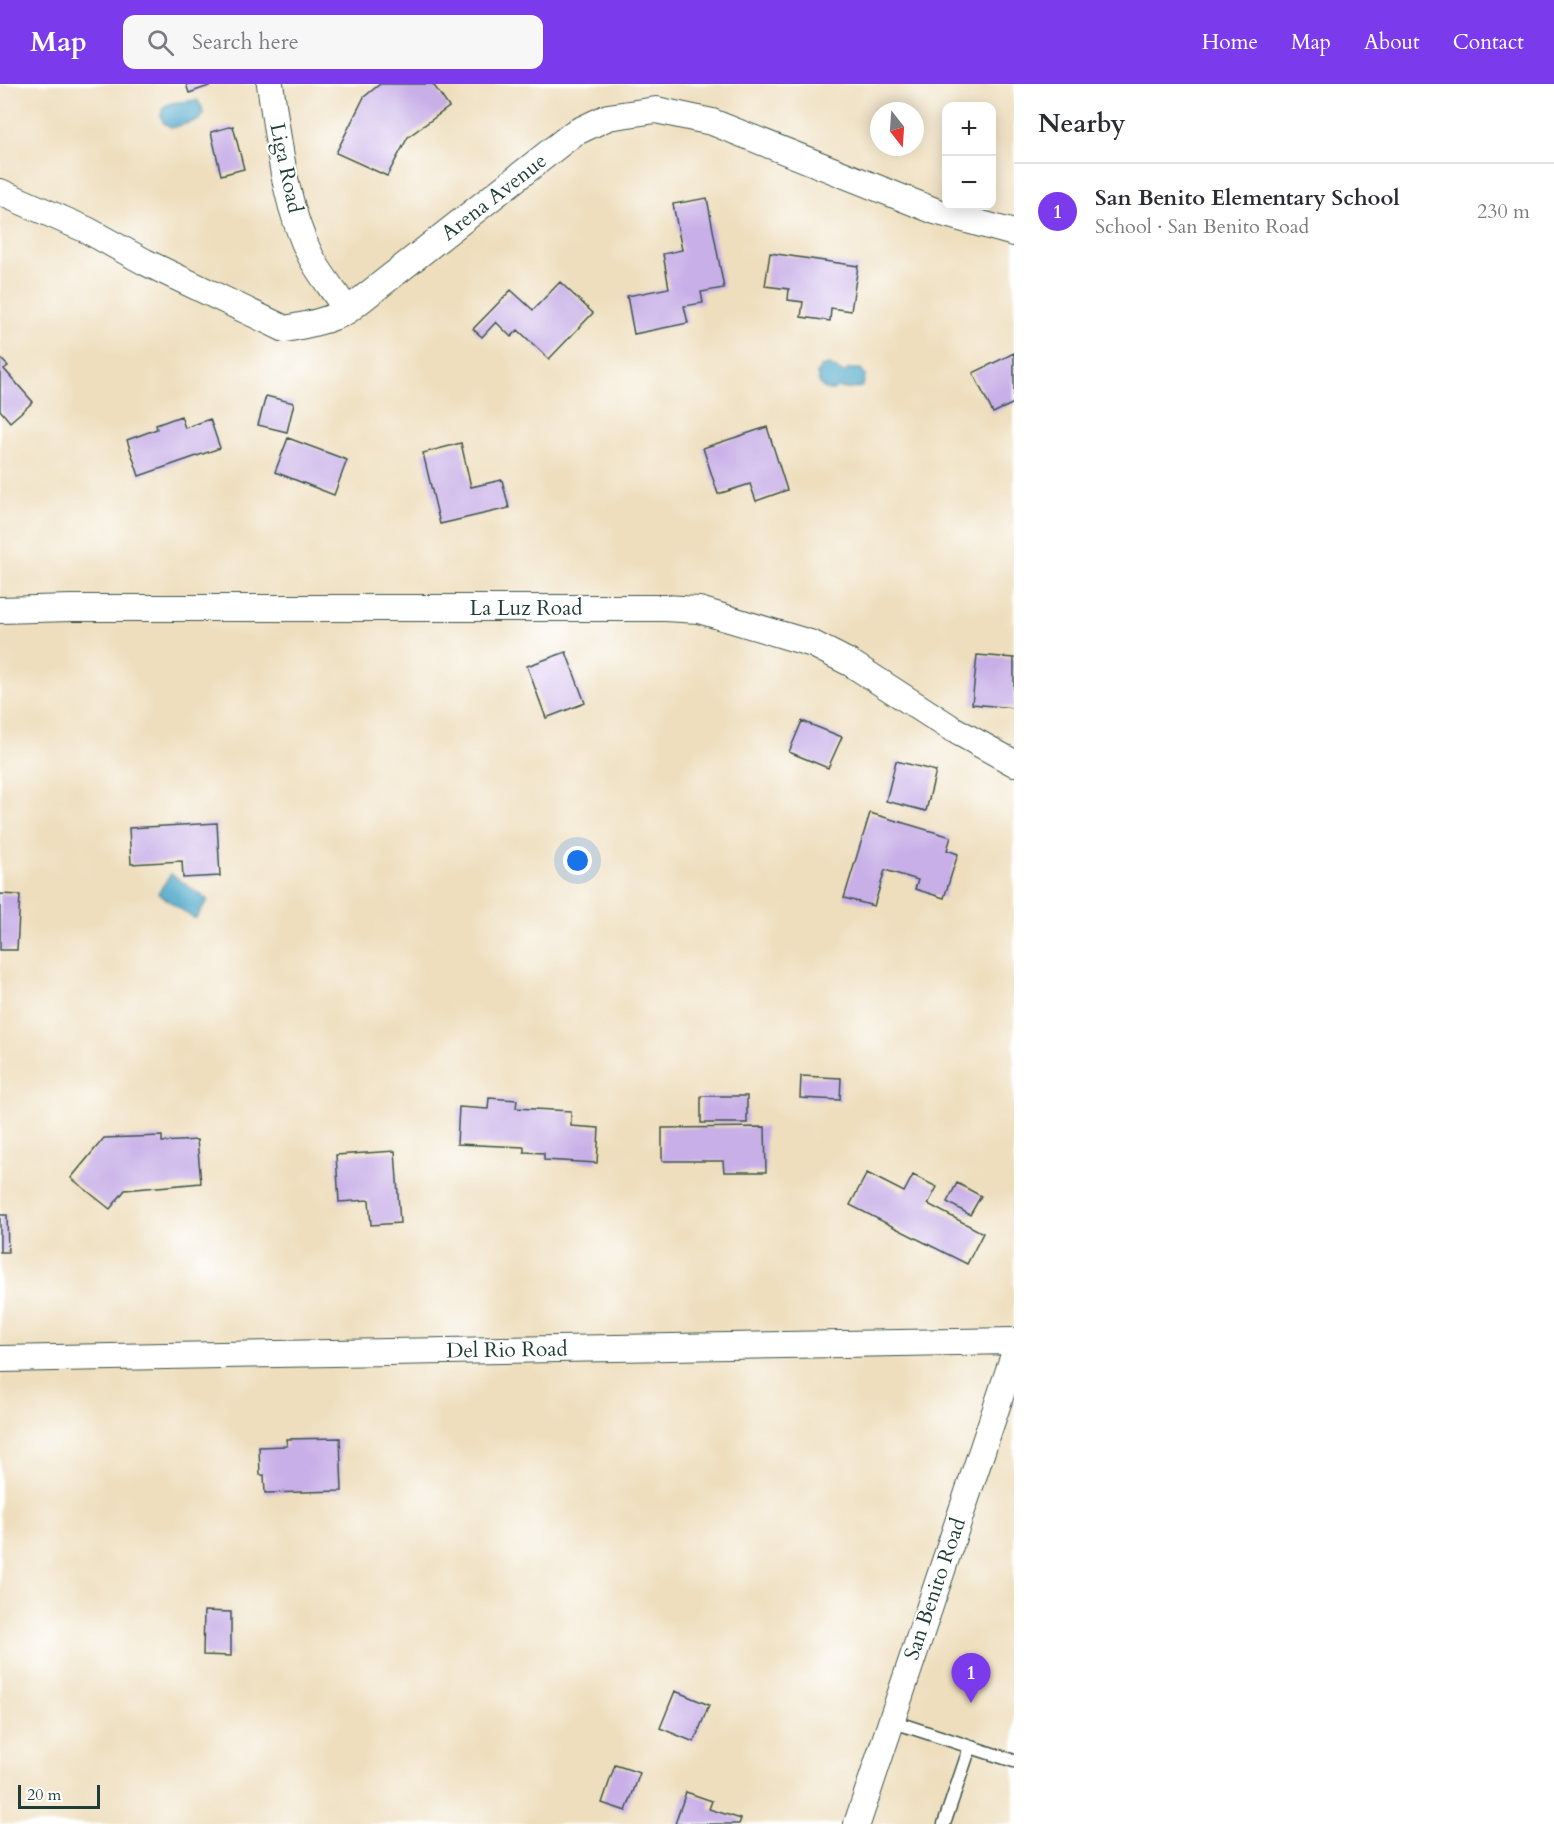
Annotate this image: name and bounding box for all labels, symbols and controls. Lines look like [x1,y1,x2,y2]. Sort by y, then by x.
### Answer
search box [123,15,543,69]
text: Map [30,23,87,61]
icon: search [144,26,177,59]
text: Search here [192,27,299,57]
text: Home [1202,28,1258,57]
text: Map [1291,28,1331,57]
text: About [1364,28,1420,57]
text: Contact [1453,28,1524,57]
north arrow [870,102,924,156]
map controls [942,102,996,210]
button: + [942,102,996,156]
text: Nearby [1038,106,1126,141]
street label: Liga Road [262,120,310,216]
street label: Arena Avenue [435,147,553,247]
button: − [942,156,996,210]
text: San Benito Elementary School [1095,183,1400,213]
text: 1 [1052,198,1063,225]
text: 230 m [1477,198,1530,225]
text: School · San Benito Road [1095,213,1309,240]
street label: La Luz Road [470,594,582,623]
your location [563,846,592,875]
street label: Del Rio Road [446,1334,568,1366]
street label: San Benito Road [897,1514,973,1664]
pin: 1 [952,1654,990,1703]
scale bar [18,1782,100,1810]
text: 20 m [27,1784,61,1806]

